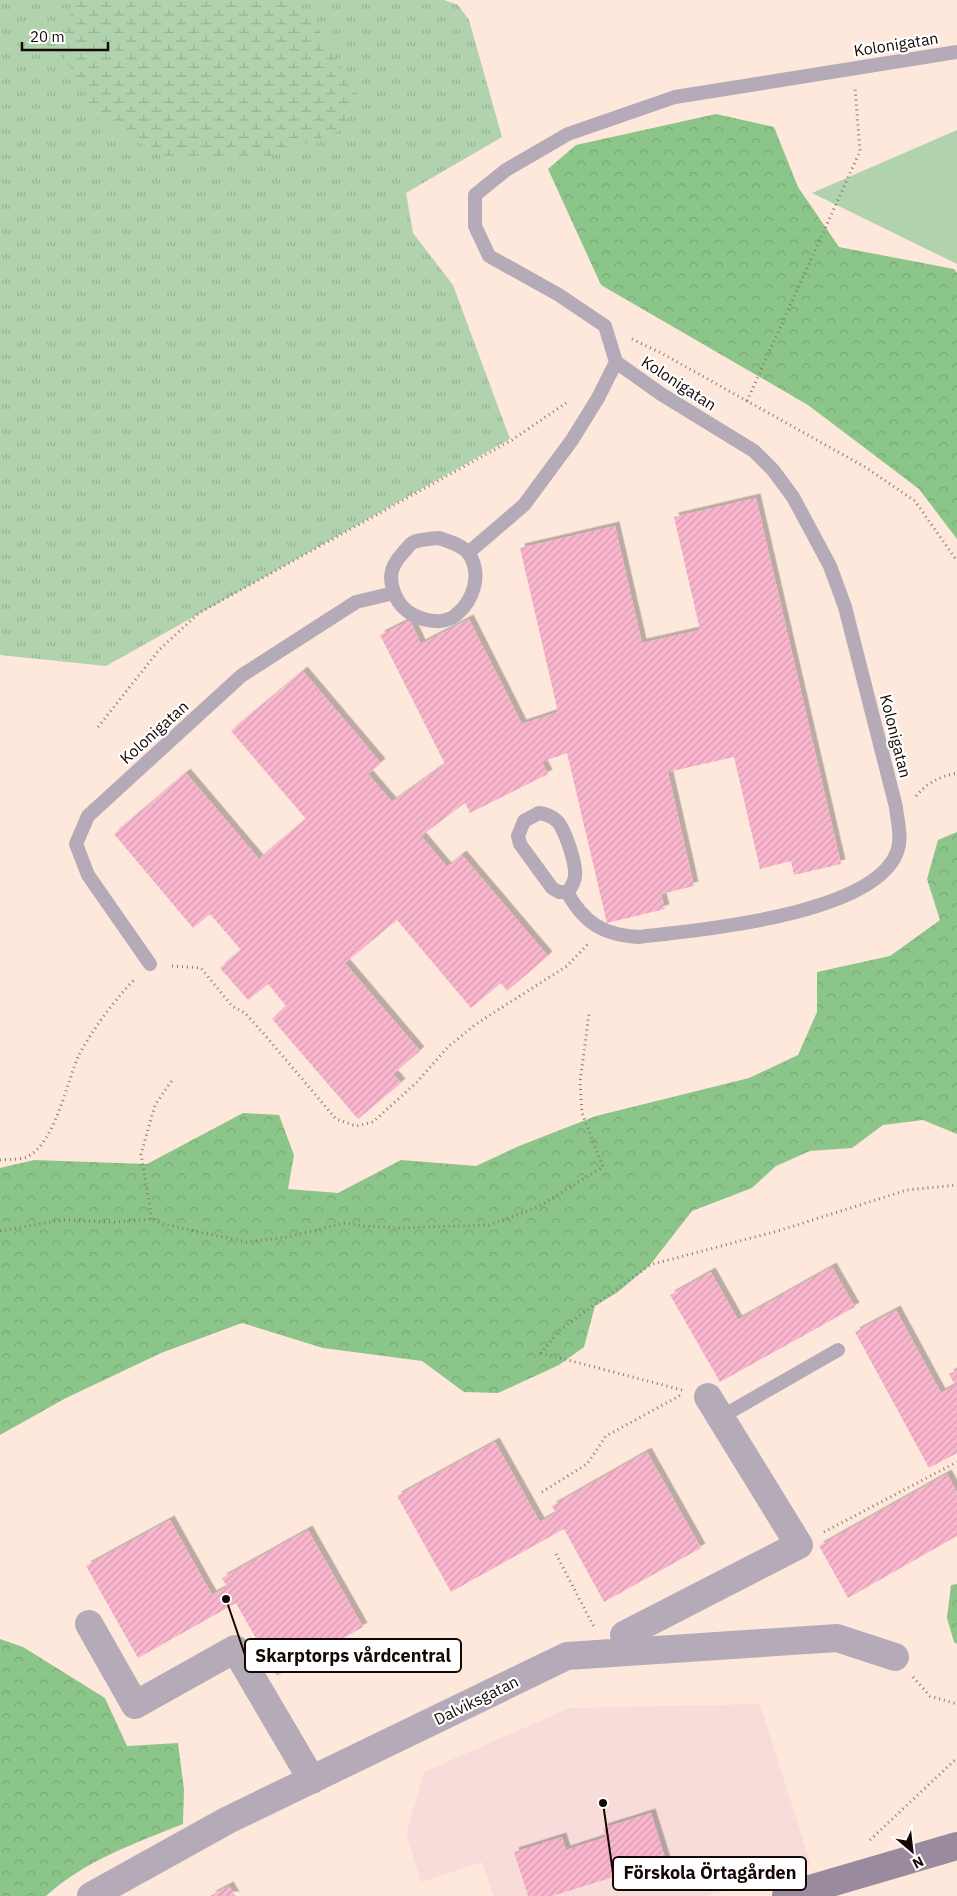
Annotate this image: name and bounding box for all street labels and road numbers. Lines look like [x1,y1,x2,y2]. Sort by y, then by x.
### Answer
street label: Kolonigatan [852,27,940,61]
street label: Kolonigatan [638,351,720,415]
street label: Kolonigatan [876,692,916,780]
street label: Kolonigatan [116,696,192,768]
street label: Dalviksgatan [431,1671,521,1729]

